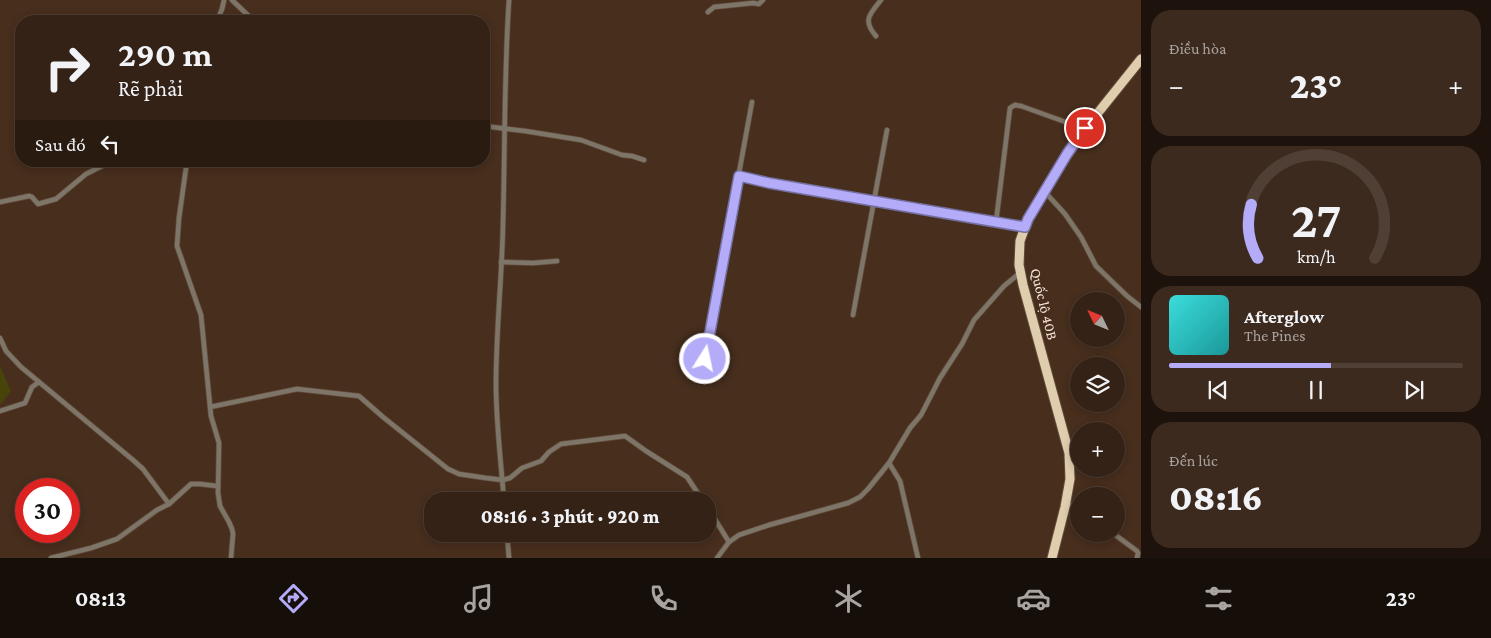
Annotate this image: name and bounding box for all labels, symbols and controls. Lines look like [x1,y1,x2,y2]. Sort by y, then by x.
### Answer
icon: right [35,35,100,100]
text: 290 m [118,35,212,74]
text: Điều hòa [1169,40,1226,57]
text: 23° [1289,64,1343,106]
text: − [1169,70,1184,101]
text: + [1448,70,1463,101]
text: Rẽ phải [118,76,183,101]
pin [1064,107,1106,149]
icon: arrive [1071,114,1099,142]
icon: left [96,130,124,158]
text: Sau đó [35,134,86,155]
text: 27 [1291,190,1341,248]
text: km/h [1297,247,1336,267]
street label: Quốc lộ 40B [1026,266,1062,342]
north arrow [1070,292,1125,348]
map controls [1070,292,1125,542]
text: Afterglow [1244,306,1324,327]
text: The Pines [1244,327,1305,344]
position arrow [678,332,730,384]
button: layers [1070,357,1125,412]
icon: previous [1204,376,1232,404]
icon: pause [1302,376,1330,404]
icon: next [1400,376,1428,404]
button: + [1070,422,1125,477]
text: Đến lúc [1169,452,1218,469]
text: 08:16 [1169,476,1263,518]
speed limit sign: 30 [15,478,80,543]
button: − [1070,487,1125,542]
text: 08:16 · 3 phút · 920 m [481,506,659,527]
icon: directions [276,581,311,616]
icon: music [461,581,496,616]
icon: phone [646,581,681,616]
icon: climate [831,581,866,616]
icon: car [1016,581,1051,616]
icon: filters [1201,581,1236,616]
text: 08:13 [75,586,126,611]
text: 23° [1386,586,1416,611]

